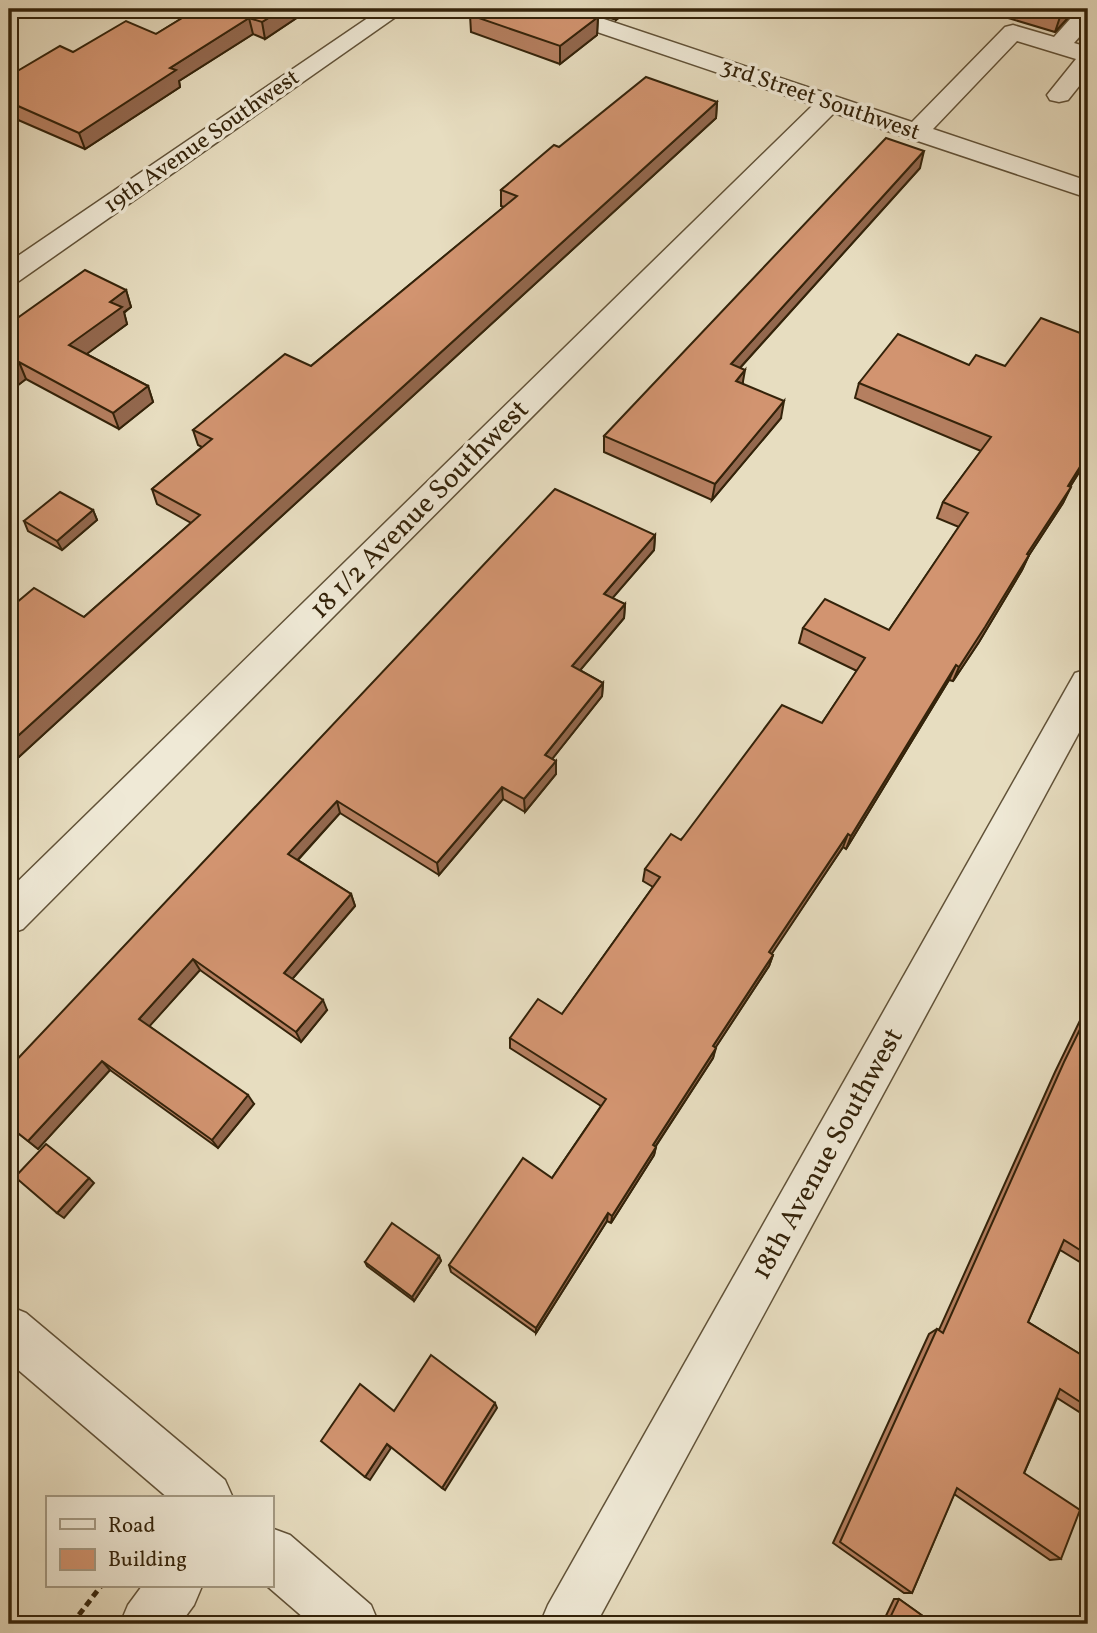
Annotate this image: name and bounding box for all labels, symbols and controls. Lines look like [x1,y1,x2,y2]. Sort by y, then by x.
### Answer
street label: 3rd Street Southwest [716,51,924,149]
street label: 19th Avenue Southwest [98,62,306,222]
street label: 18 1/2 Avenue Southwest [301,391,539,629]
street label: 18th Avenue Southwest [742,1021,914,1287]
legend [46,1496,273,1588]
text: Road [108,1512,155,1541]
text: Building [108,1546,187,1575]

